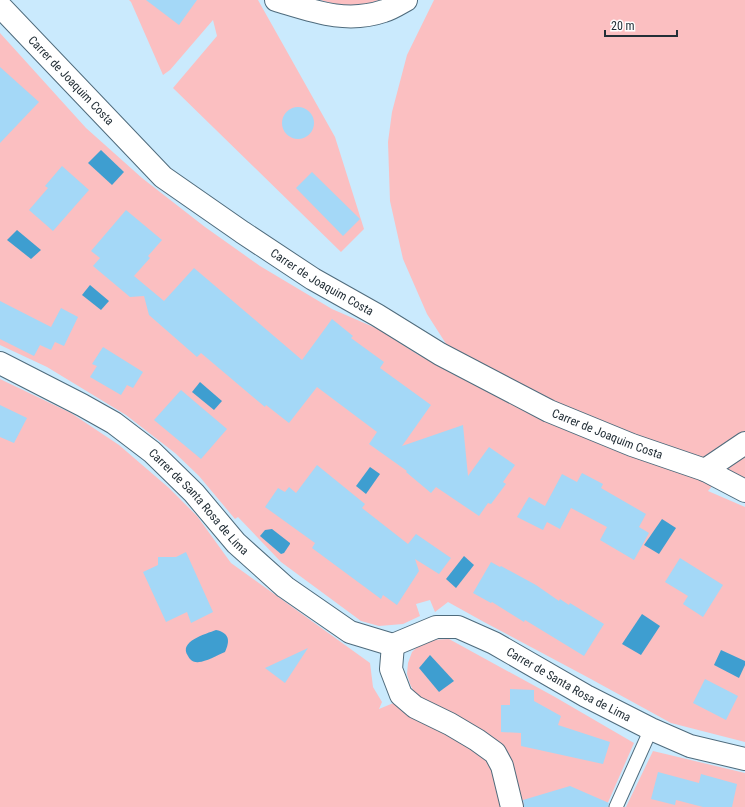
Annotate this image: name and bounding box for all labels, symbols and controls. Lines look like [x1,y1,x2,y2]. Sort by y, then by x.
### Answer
scale bar [605,12,677,38]
text: 20 m [611,19,635,33]
street label: Carrer de Joaquim Costa [25,33,117,128]
street label: Carrer de Joaquim Costa [268,246,376,319]
street label: Carrer de Joaquim Costa [550,406,665,462]
street label: Carrer de Santa Rosa de Lima [146,446,252,558]
street label: Carrer de Santa Rosa de Lima [504,645,633,725]

